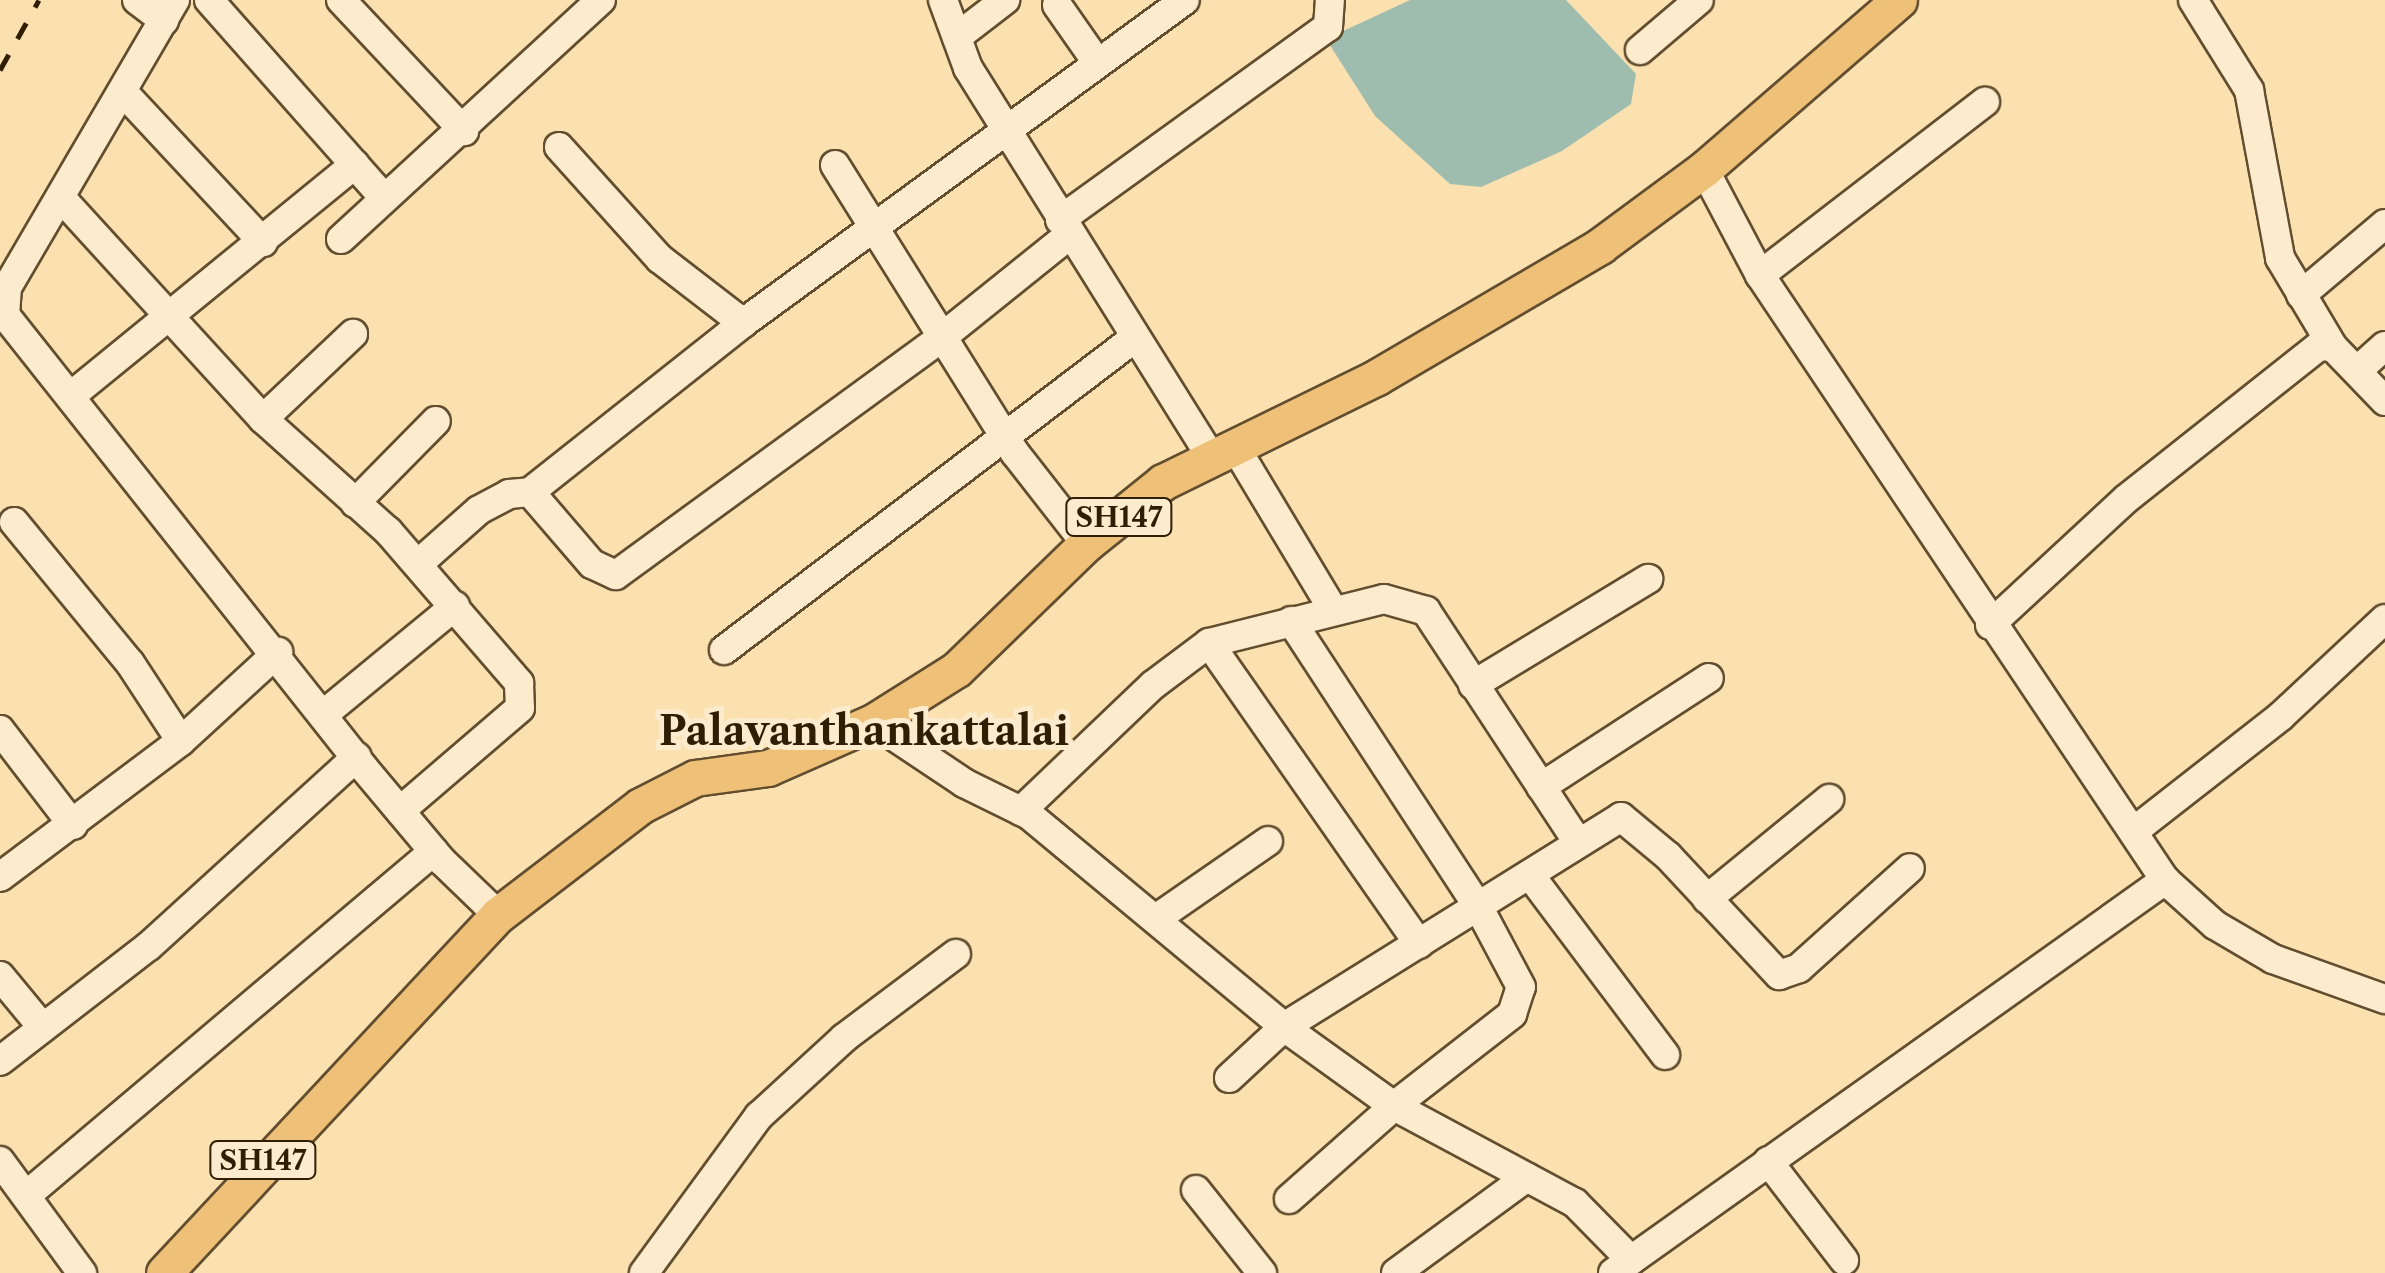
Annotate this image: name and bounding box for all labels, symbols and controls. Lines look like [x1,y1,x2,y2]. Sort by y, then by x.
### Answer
road number: SH147 [1064,494,1174,540]
district label: Palavanthankattalai [659,707,1069,755]
road number: SH147 [208,1137,318,1183]

